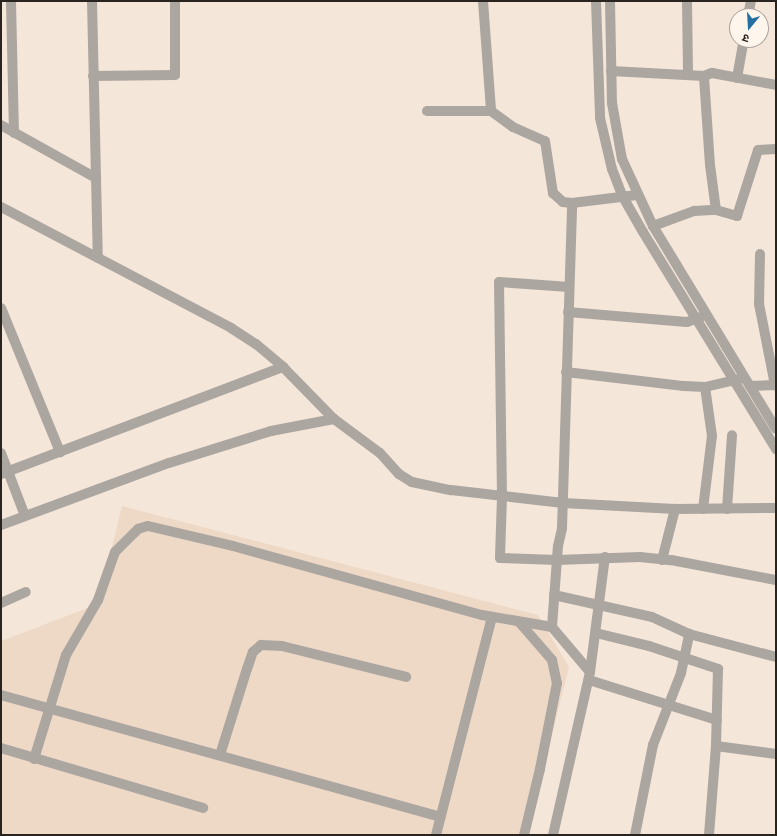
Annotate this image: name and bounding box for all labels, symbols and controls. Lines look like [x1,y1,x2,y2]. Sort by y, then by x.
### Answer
north arrow [729,8,769,48]
text: उ [740,31,751,46]

